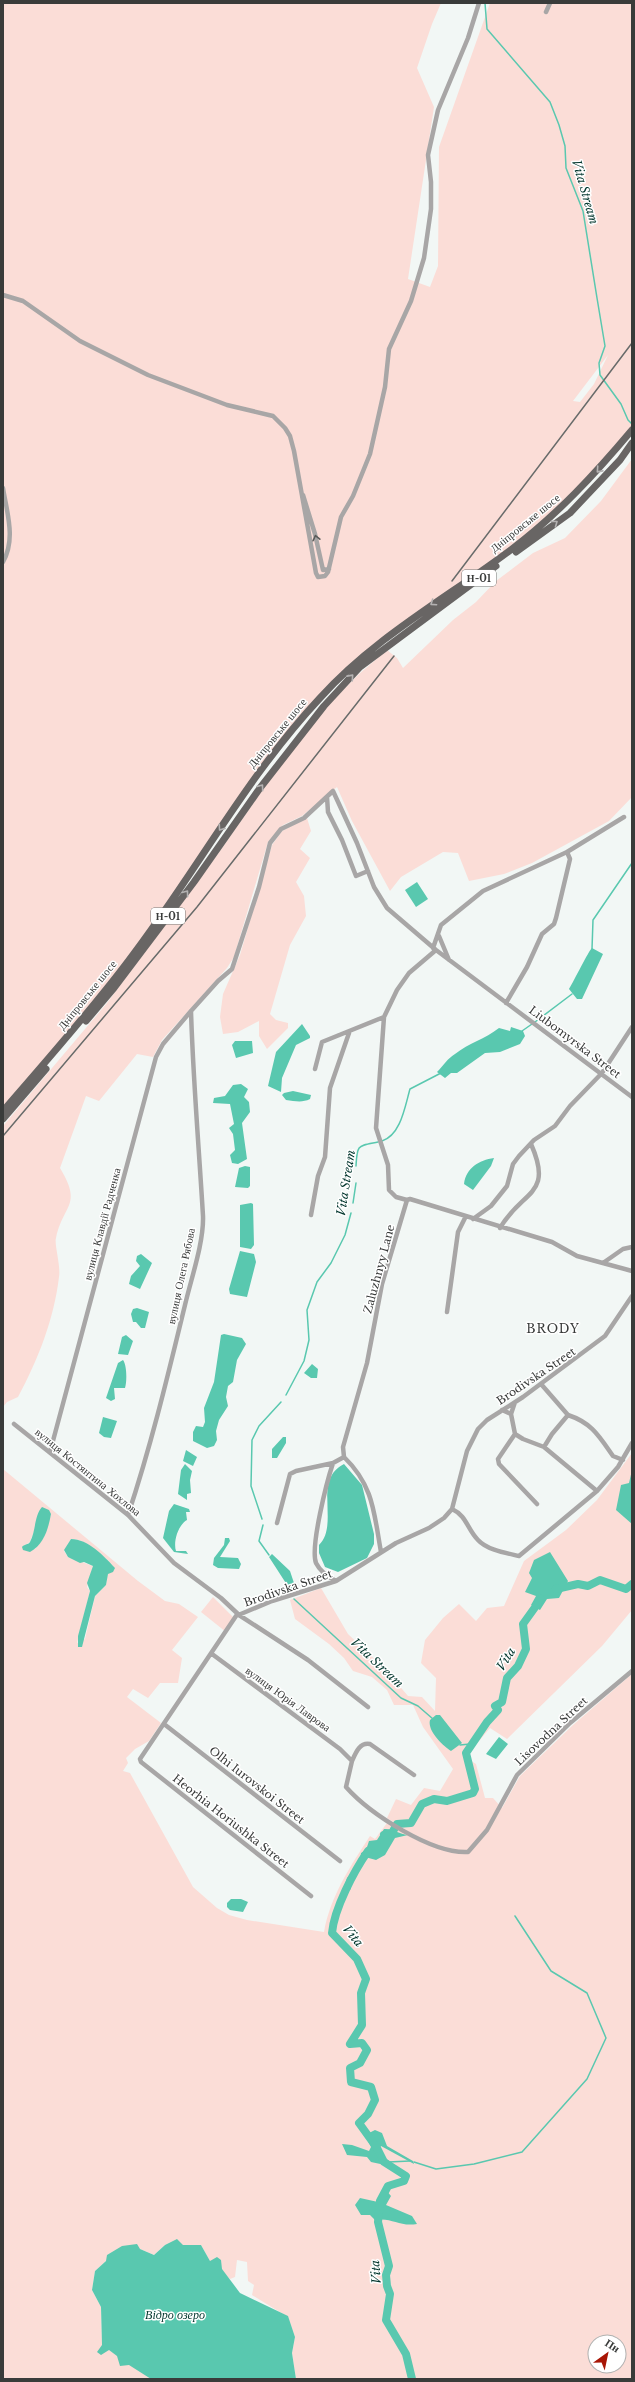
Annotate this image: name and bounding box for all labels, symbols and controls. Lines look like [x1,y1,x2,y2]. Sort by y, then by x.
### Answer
water label: Vita Stream [569,158,602,226]
one-way arrow [597,465,604,472]
street label: Дніпровське шосе [487,491,563,555]
one-way arrow [550,521,557,528]
one-way arrow [312,535,321,542]
road number: Н-01 [462,570,496,586]
one-way arrow [430,598,437,606]
one-way arrow [346,675,353,682]
street label: Дніпровське шосе [245,695,309,771]
one-way arrow [256,784,264,791]
one-way arrow [218,824,226,831]
one-way arrow [181,890,188,897]
road number: Н-01 [151,908,185,924]
street label: Дніпровське шосе [55,957,119,1033]
street label: Liubomyrska Street [526,1003,624,1082]
water label: Vita Stream [333,1148,358,1217]
street label: вулиця Клавдії Радченка [80,1166,124,1282]
street label: Zaluzhnyy Lane [360,1223,398,1315]
street label: вулиця Олега Рябова [164,1227,198,1325]
district label: BRODY [526,1321,580,1336]
street label: Brodivska Street [494,1344,579,1408]
street label: вулиця Костянтина Хохлова [32,1425,144,1519]
street label: Brodivska Street [242,1566,335,1610]
water label: Vita Stream [348,1634,407,1691]
water label: Vita [493,1644,518,1673]
street label: вулиця Юрія Лаврова [243,1663,333,1735]
street label: Lisovodna Street [512,1693,591,1768]
street label: Olhi Iurovskoi Street [206,1743,308,1827]
street label: Heorhia Horiushka Street [170,1771,293,1871]
water label: Vita [340,1922,367,1950]
water label: Vita [367,2259,384,2285]
water label: Відро озеро [145,2307,205,2322]
north arrow [587,2334,627,2374]
text: Пн [602,2336,623,2356]

